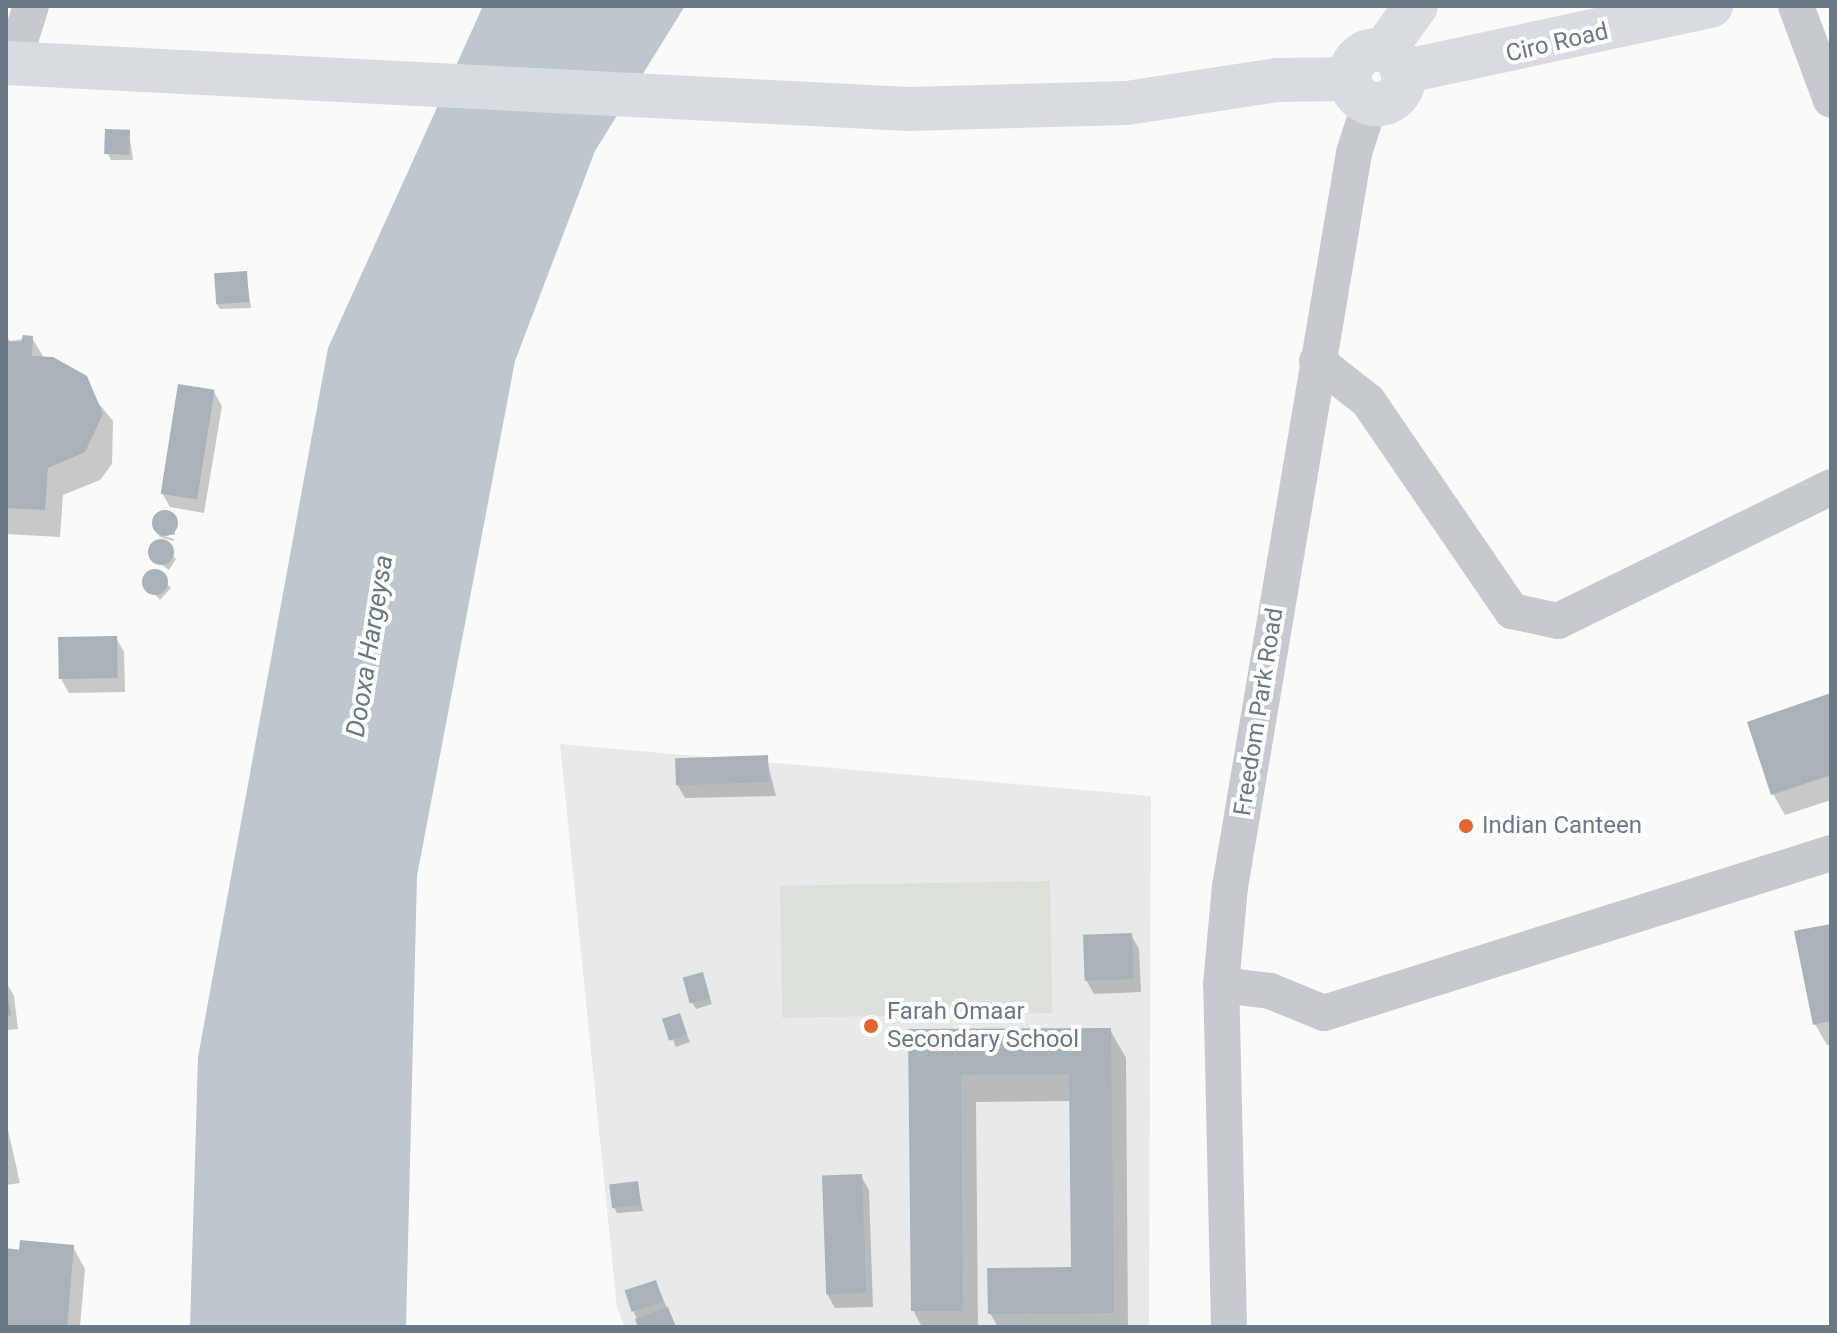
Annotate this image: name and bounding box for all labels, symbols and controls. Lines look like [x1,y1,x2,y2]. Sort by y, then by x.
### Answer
street label: Ciro Road [1503,17,1611,69]
water label: Dooxa Hargeysa [340,553,400,739]
street label: Freedom Park Road [1228,606,1290,818]
place label: Indian Canteen [1482,812,1642,840]
marker: Indian Canteen [1457,817,1475,835]
place label: Farah Omaar Secondary School [887,998,1079,1054]
marker: Farah Omaar Secondary School [862,1017,880,1035]

